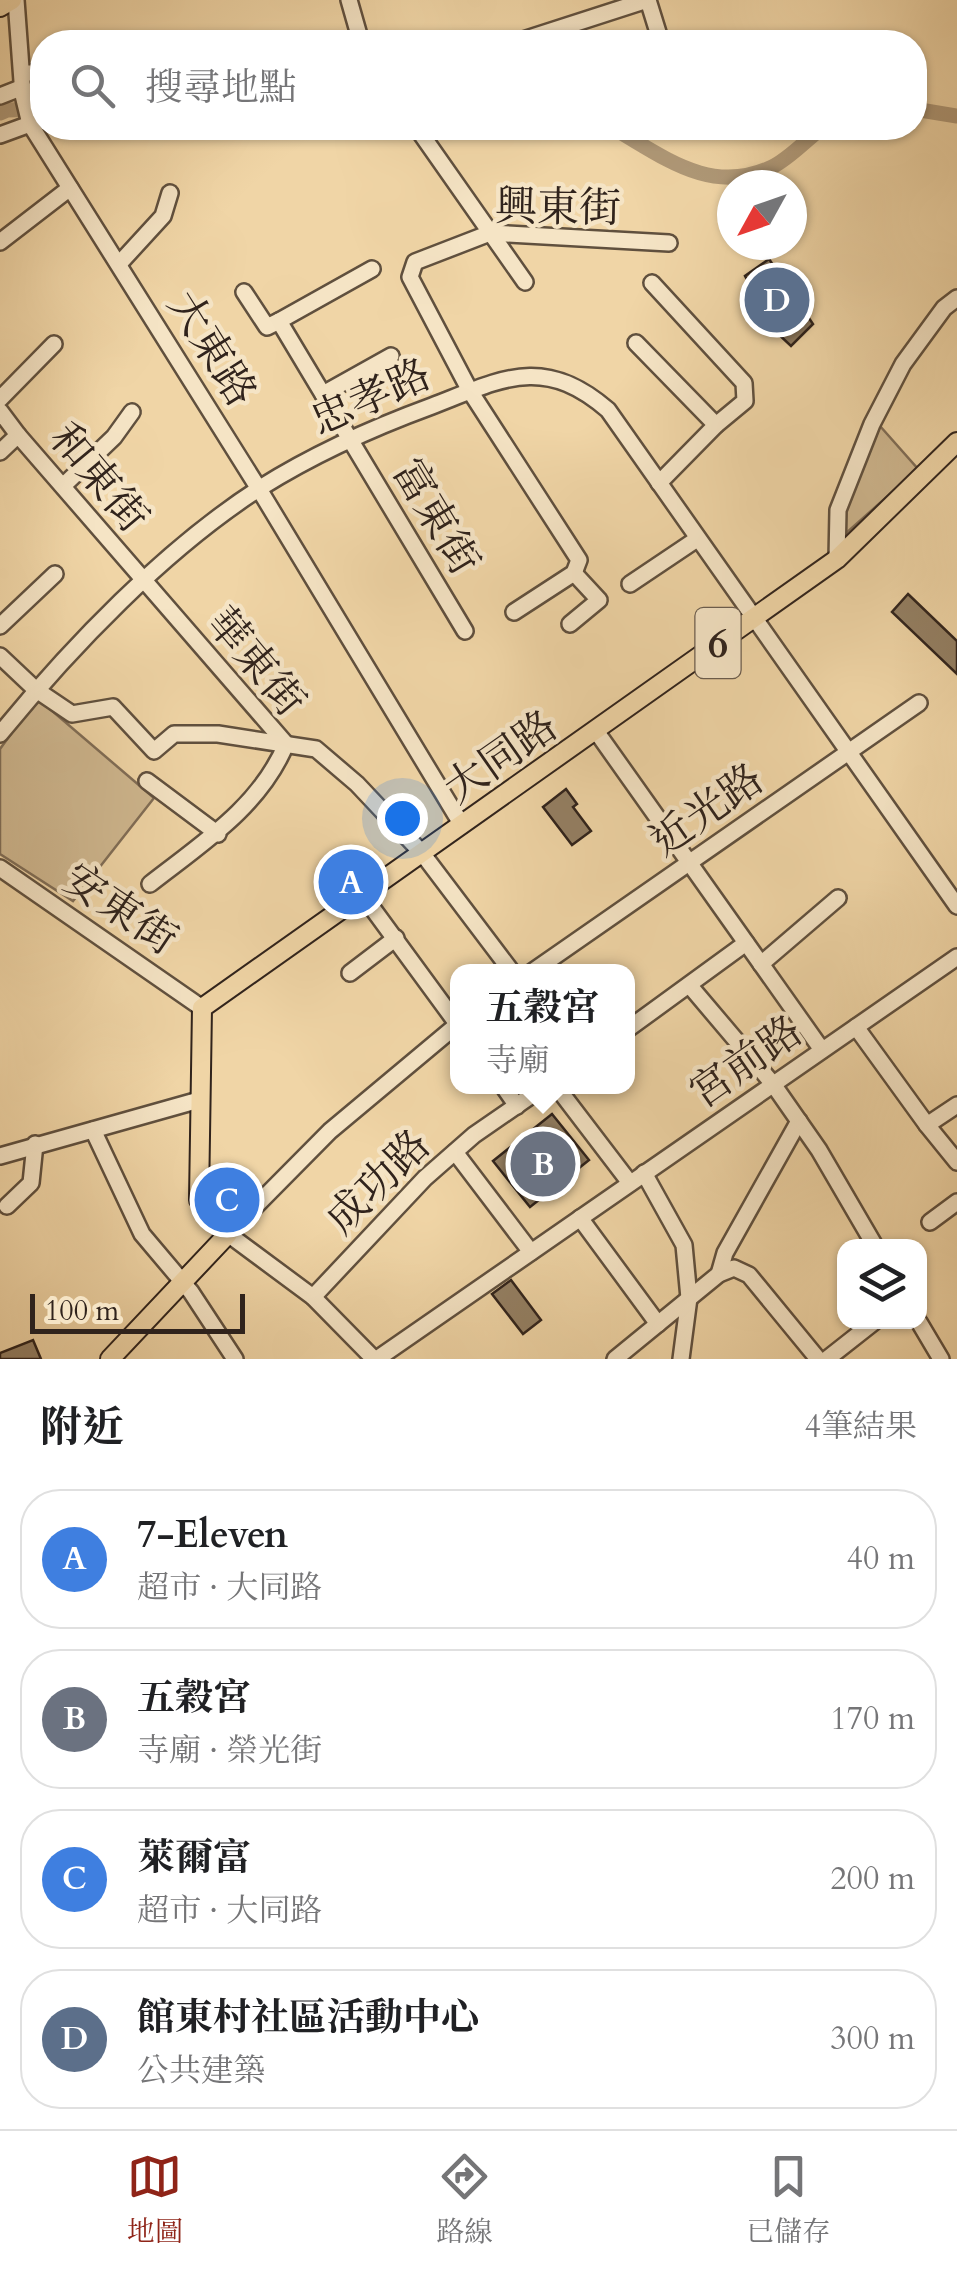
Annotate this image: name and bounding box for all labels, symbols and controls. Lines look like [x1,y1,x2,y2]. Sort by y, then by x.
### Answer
search box [30,30,927,140]
icon: search [65,58,120,113]
text: 搜尋地點 [145,62,297,114]
north arrow [717,170,807,260]
street label: 興東街 [494,178,621,237]
pin: D [744,262,810,338]
street label: 大東路 [154,280,269,417]
street label: 忠孝路 [301,346,440,449]
street label: 和東街 [37,411,161,545]
street label: 富東街 [379,448,493,585]
street label: 華東街 [194,595,318,729]
road number: 6 [696,608,740,678]
street label: 大同路 [433,698,569,817]
street label: 近光路 [639,751,775,870]
your location [377,793,428,844]
pin: A [318,844,384,920]
street label: 安東街 [52,850,188,968]
popup [450,964,635,1094]
text: 五穀宮 [485,982,600,1034]
street label: 宮前路 [678,1003,814,1122]
text: 寺廟 [485,1039,550,1083]
street label: 成功路 [313,1117,443,1247]
pin: B [510,1126,576,1202]
pin: C [194,1162,260,1238]
map controls [837,1239,927,1329]
button: layers [837,1239,927,1329]
scale bar [30,1289,245,1334]
text: 100 m [45,1292,119,1330]
text: 附近 [40,1399,124,1456]
text: 4筆結果 [805,1405,917,1449]
text: 7-Eleven [137,1509,288,1561]
text: A [62,1537,87,1581]
text: 40 m [847,1537,915,1581]
text: 超市 · 大同路 [137,1566,322,1610]
text: 五穀宮 [137,1672,251,1724]
text: B [63,1697,86,1741]
text: 170 m [830,1697,915,1741]
text: 寺廟 · 榮光街 [137,1729,322,1773]
text: 萊爾富 [137,1832,251,1884]
text: C [62,1857,87,1901]
text: 200 m [830,1857,915,1901]
text: 超市 · 大同路 [137,1889,322,1933]
text: 館東村社區活動中心 [137,1992,479,2044]
text: D [61,2017,88,2061]
text: 300 m [830,2017,915,2061]
text: 公共建築 [137,2049,265,2093]
tab: 地圖 [127,2149,183,2251]
tab: 路線 [436,2149,492,2251]
tab: 已儲存 [746,2149,830,2251]

